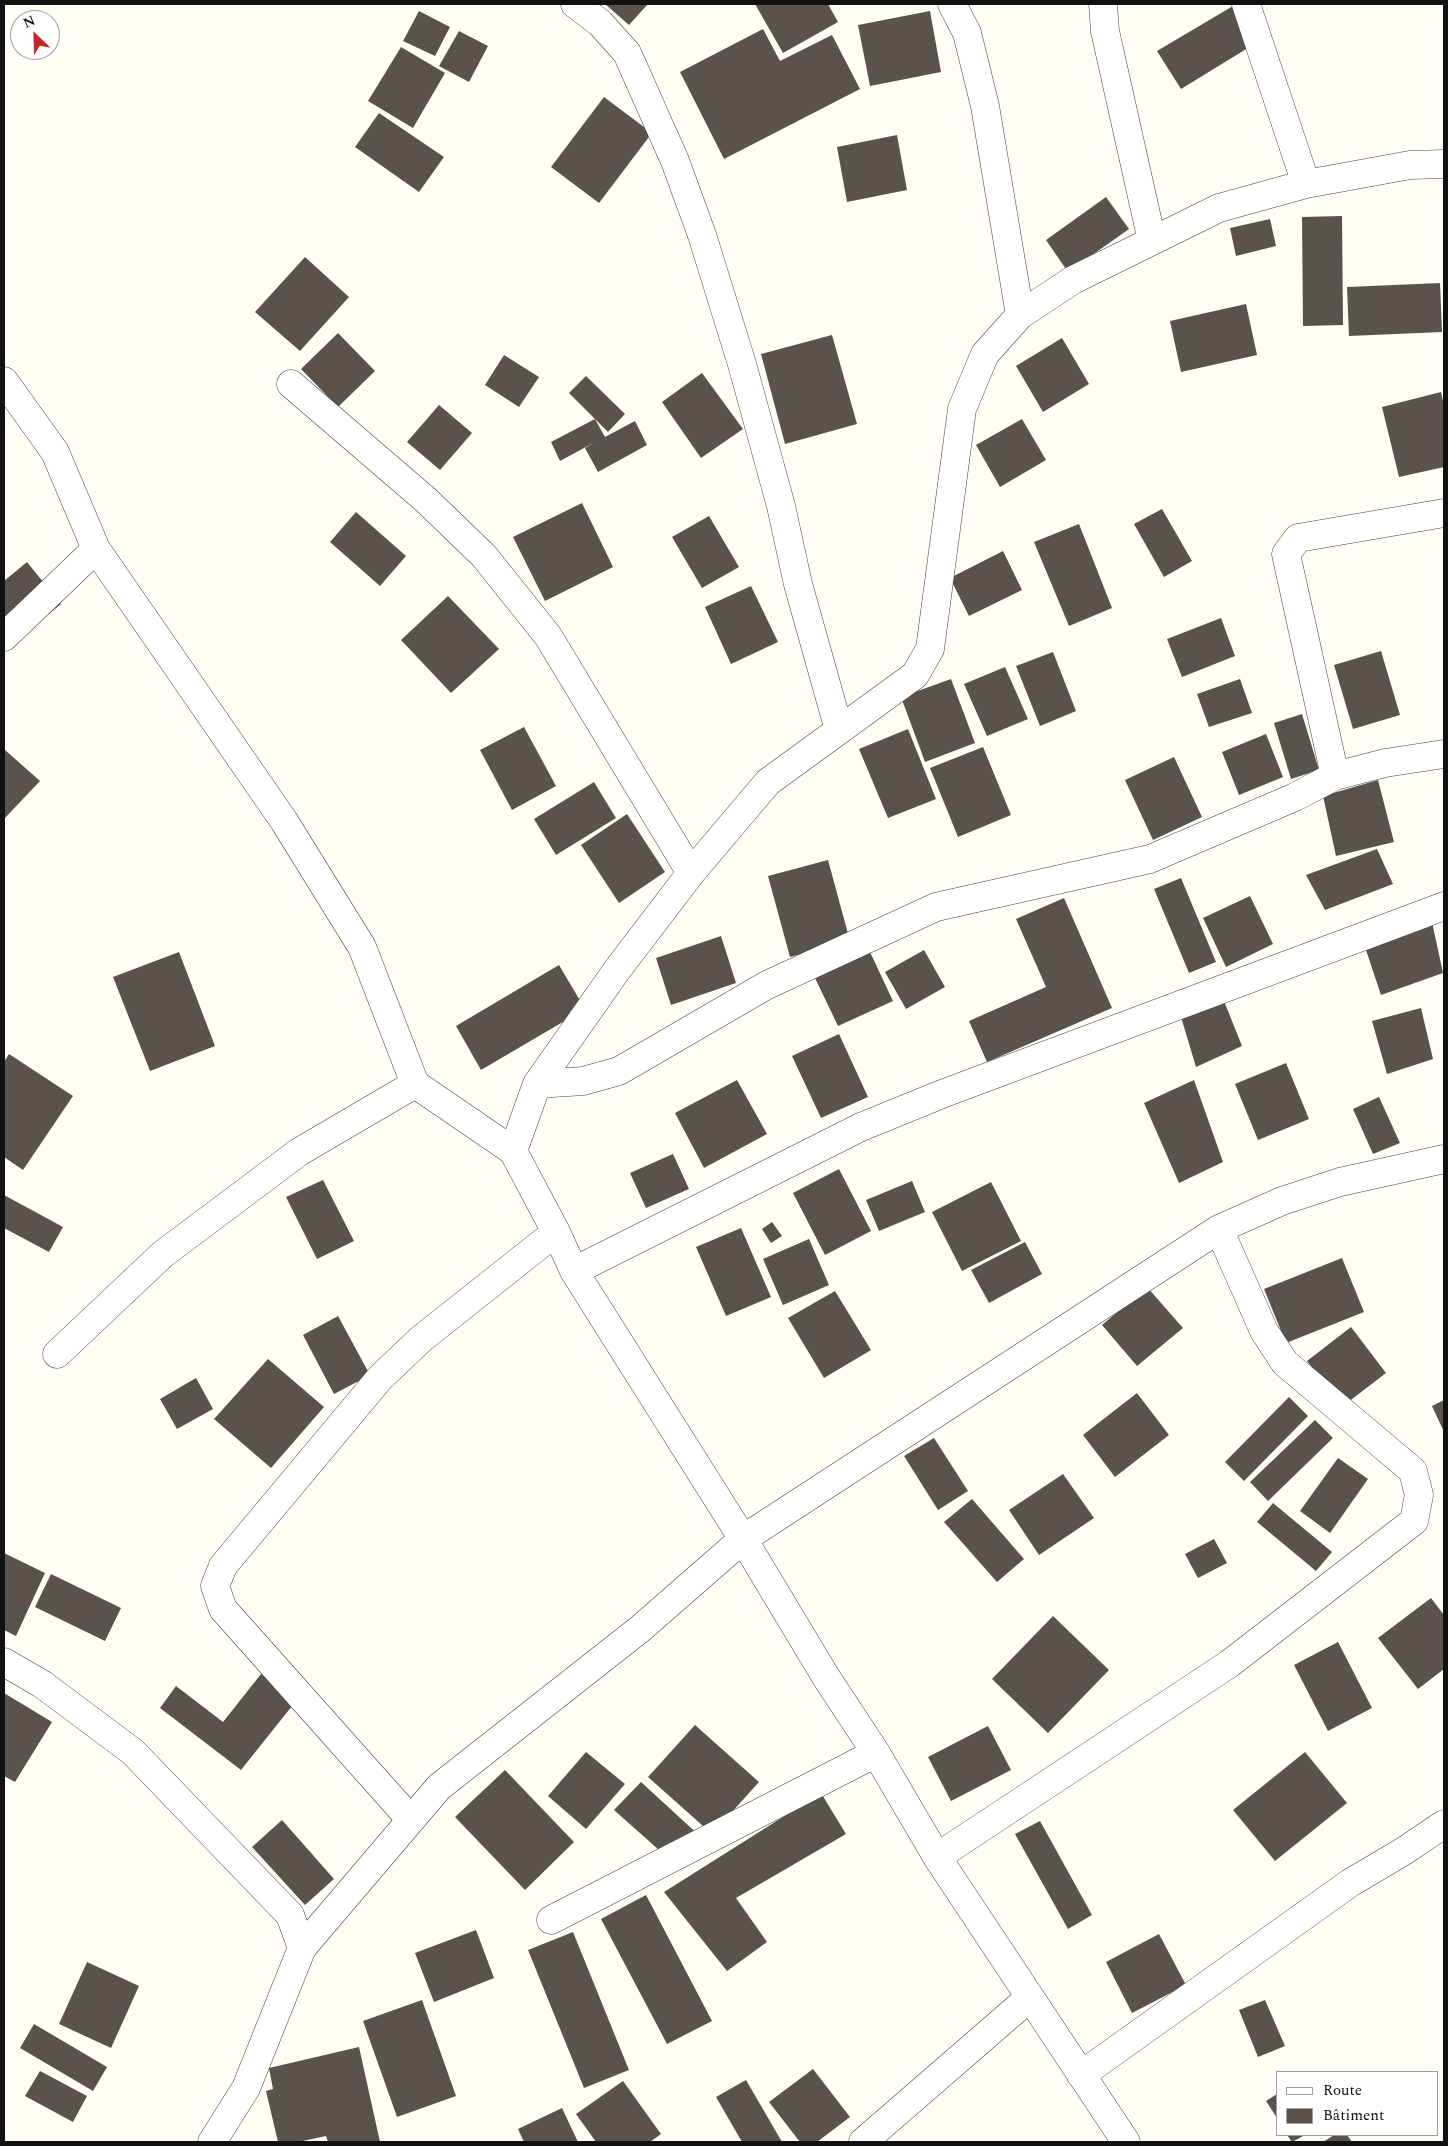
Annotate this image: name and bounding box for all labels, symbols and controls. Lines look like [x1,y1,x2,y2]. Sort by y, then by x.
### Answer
north arrow [10,10,60,60]
text: N [20,10,39,34]
legend [1276,2071,1438,2136]
text: Route [1323,2079,1362,2102]
text: Bâtiment [1323,2104,1384,2127]

